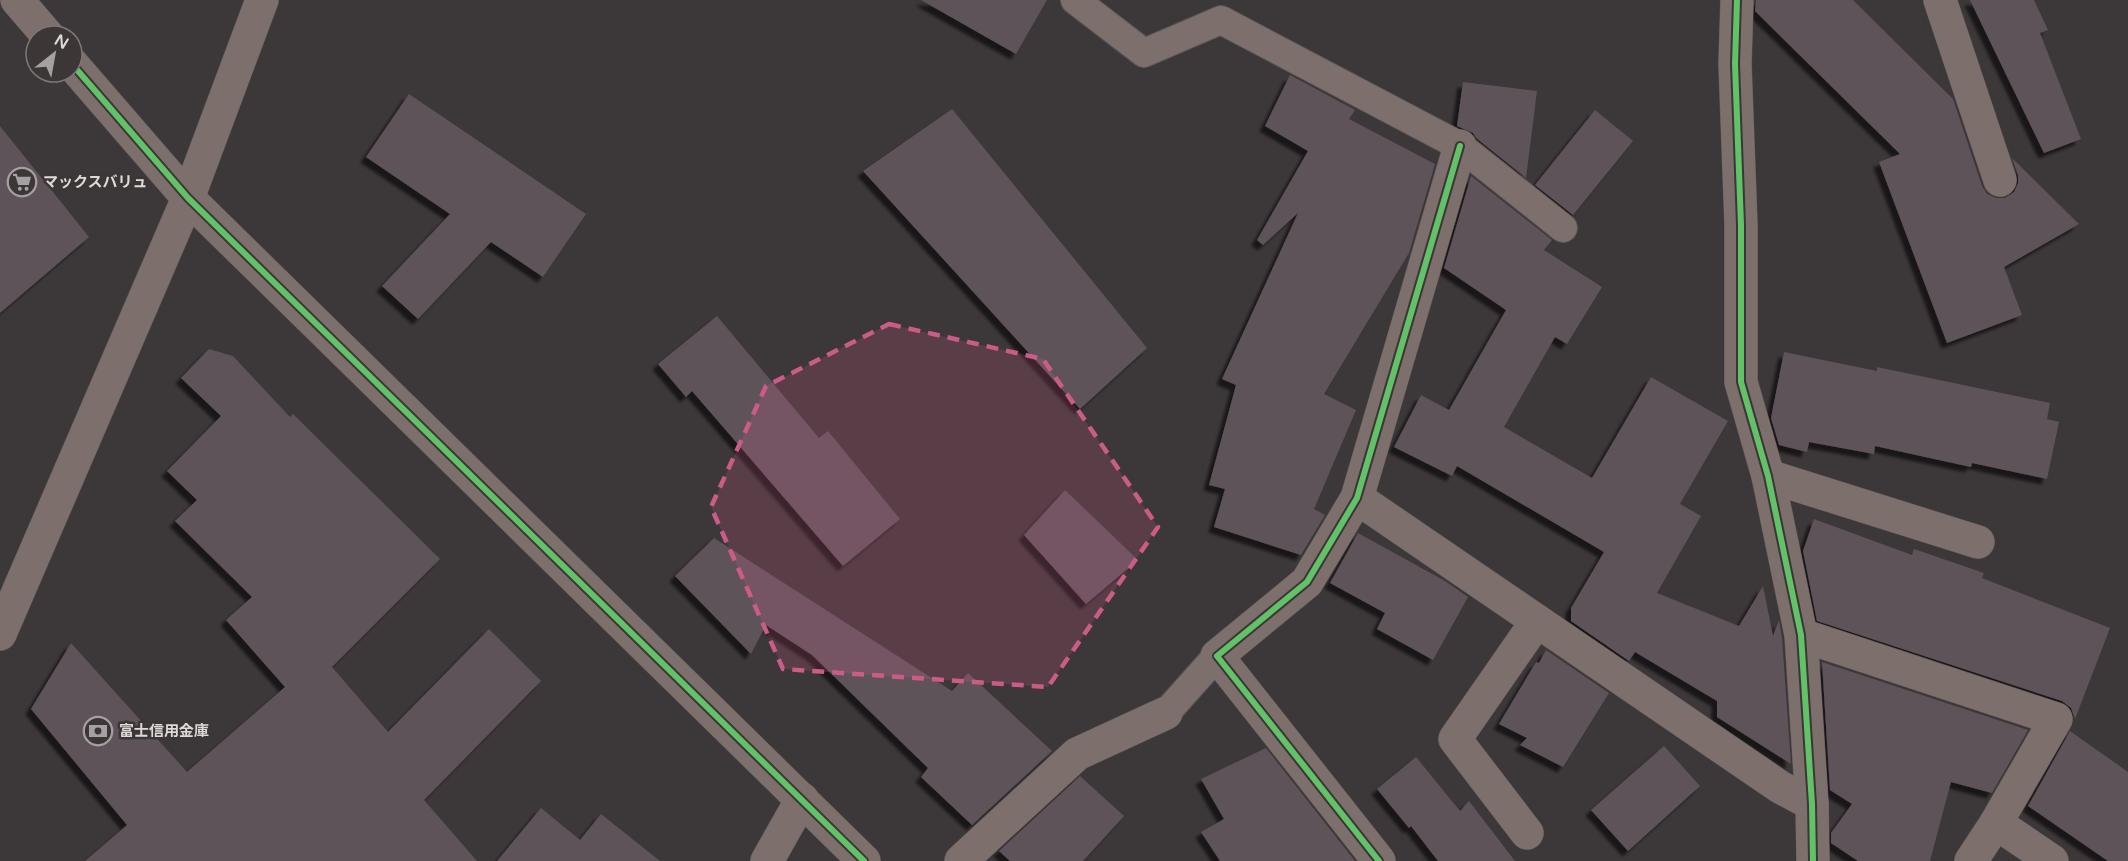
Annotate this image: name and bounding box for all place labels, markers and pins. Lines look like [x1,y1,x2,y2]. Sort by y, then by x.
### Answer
supermarket icon: マックスバリュ [6,166,38,198]
place label: マックスバリュ [43,173,148,191]
bank icon: 富士信用金庫 [82,715,114,747]
place label: 富士信用金庫 [119,722,209,740]

